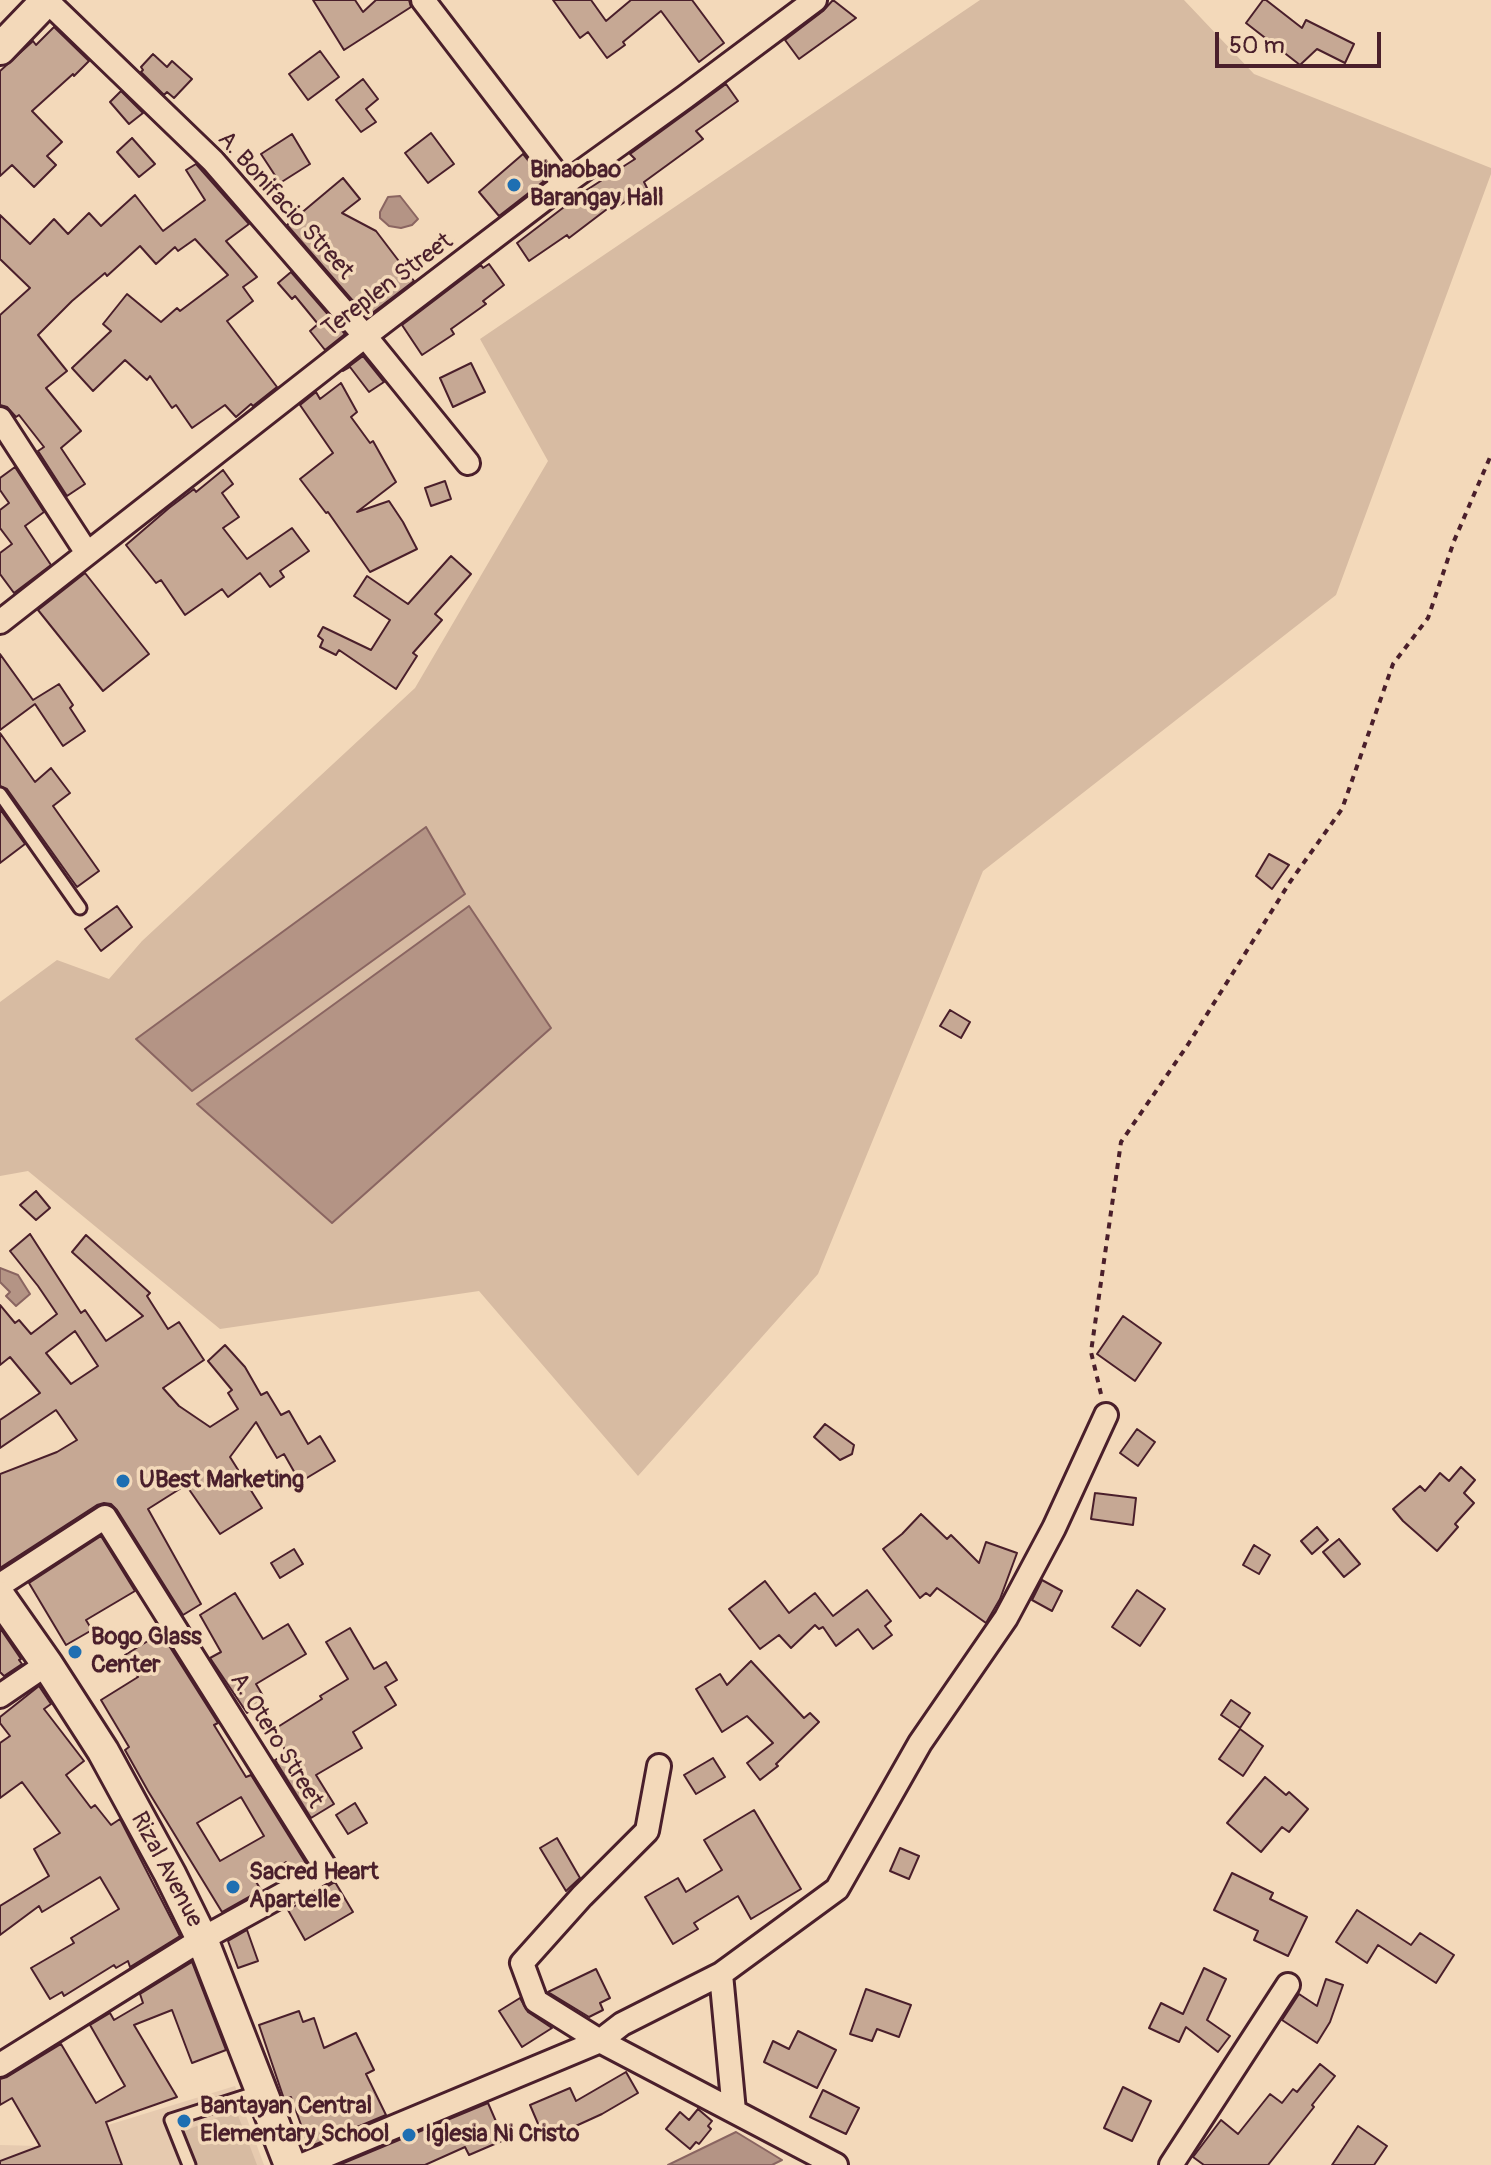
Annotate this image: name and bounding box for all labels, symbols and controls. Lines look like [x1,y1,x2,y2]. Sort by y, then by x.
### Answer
scale bar [1219,16,1385,66]
text: 50 m [1229,31,1285,60]
street label: A. Bonifacio Street [211,126,359,286]
place label: Binaobao Barangay Hall [530,157,664,213]
marker: Binaobao Barangay Hall [505,176,523,194]
street label: Tereplen Street [317,228,459,344]
place label: UBest Marketing [139,1467,304,1495]
marker: UBest Marketing [114,1472,132,1490]
place label: Bogo Glass Center [91,1624,202,1680]
marker: Bogo Glass Center [66,1643,84,1661]
street label: A. Otero Street [223,1668,329,1814]
street label: Rizal Avenue [124,1807,208,1933]
place label: Sacred Heart Apartelle [249,1859,379,1915]
marker: Sacred Heart Apartelle [224,1878,242,1896]
place label: Bantayan Central Elementary School [200,2093,390,2149]
marker: Bantayan Central Elementary School [175,2112,193,2130]
place label: Iglesia Ni Cristo [425,2121,579,2149]
marker: Iglesia Ni Cristo [400,2126,418,2144]

